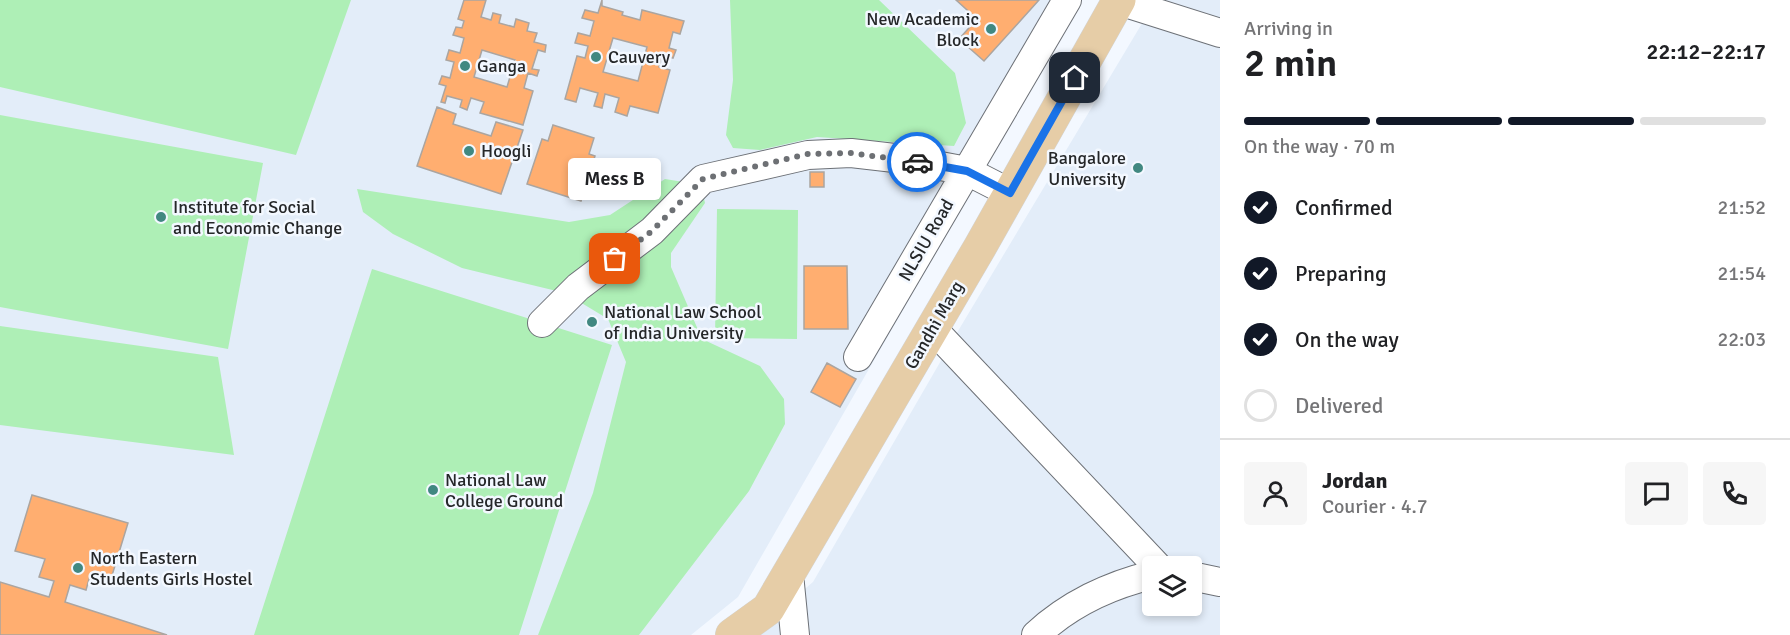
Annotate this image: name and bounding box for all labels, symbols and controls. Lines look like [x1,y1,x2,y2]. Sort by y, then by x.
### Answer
place label: New Academic Block [866,8,979,51]
text: Arriving in [1244,16,1333,41]
marker: New Academic Block [984,22,998,36]
text: 22:12–22:17 [1647,38,1766,65]
text: 2 min [1244,39,1337,87]
place label: Cauvery [608,46,671,68]
marker: Cauvery [589,50,603,64]
pin [1049,52,1100,103]
place label: Ganga [477,55,526,77]
marker: Ganga [458,59,472,73]
icon: home [1058,61,1091,94]
courier [887,132,947,192]
text: On the way · 70 m [1244,134,1395,159]
place label: Hoogli [481,140,531,162]
marker: Hoogli [462,144,476,158]
icon: car [901,146,934,179]
place label: Bangalore University [1048,147,1127,190]
callout: Mess B [568,157,662,199]
marker: Bangalore University [1131,161,1145,175]
text: Mess B [584,166,645,191]
icon: check [1244,191,1277,224]
text: Confirmed [1295,194,1393,221]
street label: NLSIU Road [894,195,958,285]
text: 21:52 [1717,195,1766,220]
place label: Institute for Social and Economic Change [173,196,342,239]
marker: Institute for Social and Economic Change [154,210,168,224]
pin [589,233,640,284]
icon: bag [598,242,631,275]
icon: check [1244,257,1277,290]
text: Preparing [1295,260,1387,287]
text: 21:54 [1717,261,1766,286]
street label: Gandhi Marg [900,277,968,373]
place label: National Law School of India University [604,301,761,344]
marker: National Law School of India University [585,315,599,329]
icon: check [1244,323,1277,356]
text: On the way [1295,326,1399,353]
text: 22:03 [1717,327,1766,352]
text: Delivered [1295,392,1383,419]
button: person [1244,462,1307,525]
button: chat [1625,462,1688,525]
button: phone [1703,462,1766,525]
text: Jordan [1322,467,1388,494]
place label: National Law College Ground [445,469,563,512]
marker: National Law College Ground [426,483,440,497]
text: Courier · 4.7 [1322,494,1428,519]
place label: North Eastern Students Girls Hostel [90,547,253,590]
map controls [1142,556,1202,616]
button: layers [1142,556,1202,616]
marker: North Eastern Students Girls Hostel [71,561,85,575]

